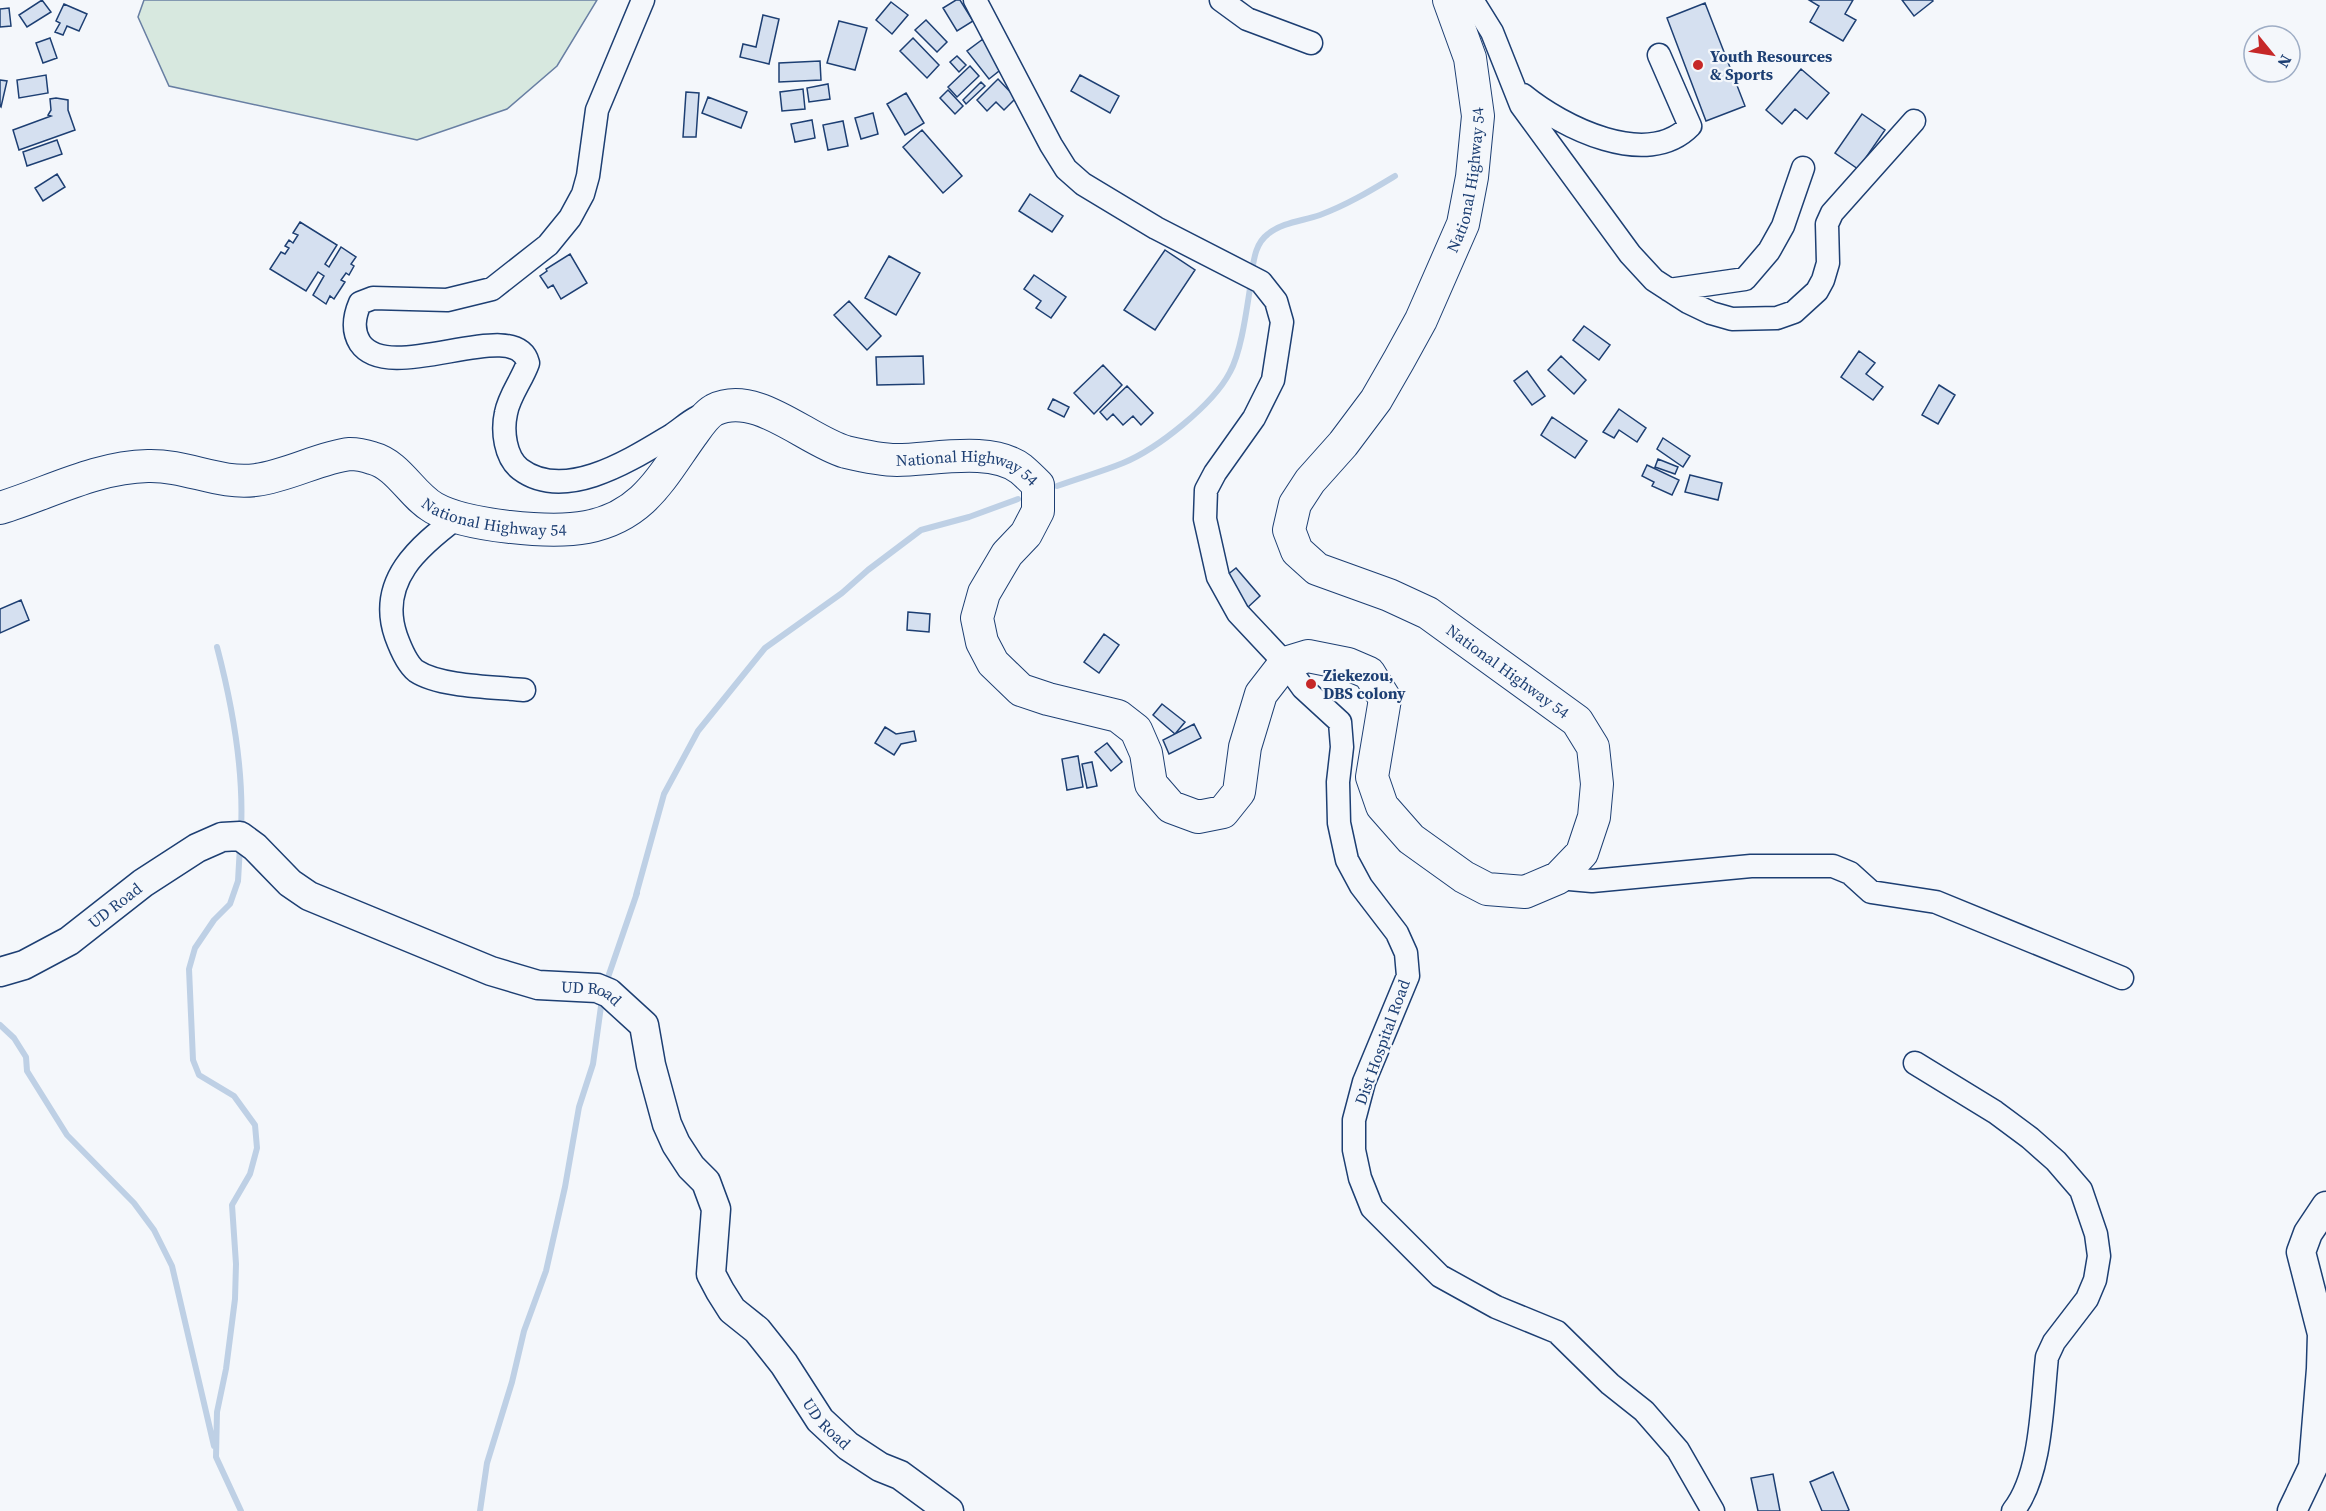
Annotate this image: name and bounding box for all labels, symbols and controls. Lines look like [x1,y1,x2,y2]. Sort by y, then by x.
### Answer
north arrow [2242,24,2302,84]
place label: Youth Resources & Sports [1710,45,1832,85]
text: N [2272,51,2297,72]
marker: Youth Resources & Sports [1691,58,1705,72]
street label: National Highway 54 [1441,106,1489,256]
street label: National Highway 54 [895,445,1043,490]
street label: National Highway 54 [417,492,567,541]
street label: National Highway 54 [1442,619,1574,723]
place label: Ziekezou, DBS colony [1323,664,1406,704]
marker: Ziekezou, DBS colony [1304,677,1318,691]
street label: UD Road [83,877,146,933]
street label: UD Road [561,975,627,1010]
street label: Dist Hospital Road [1349,976,1415,1108]
street label: UD Road [798,1394,856,1454]

